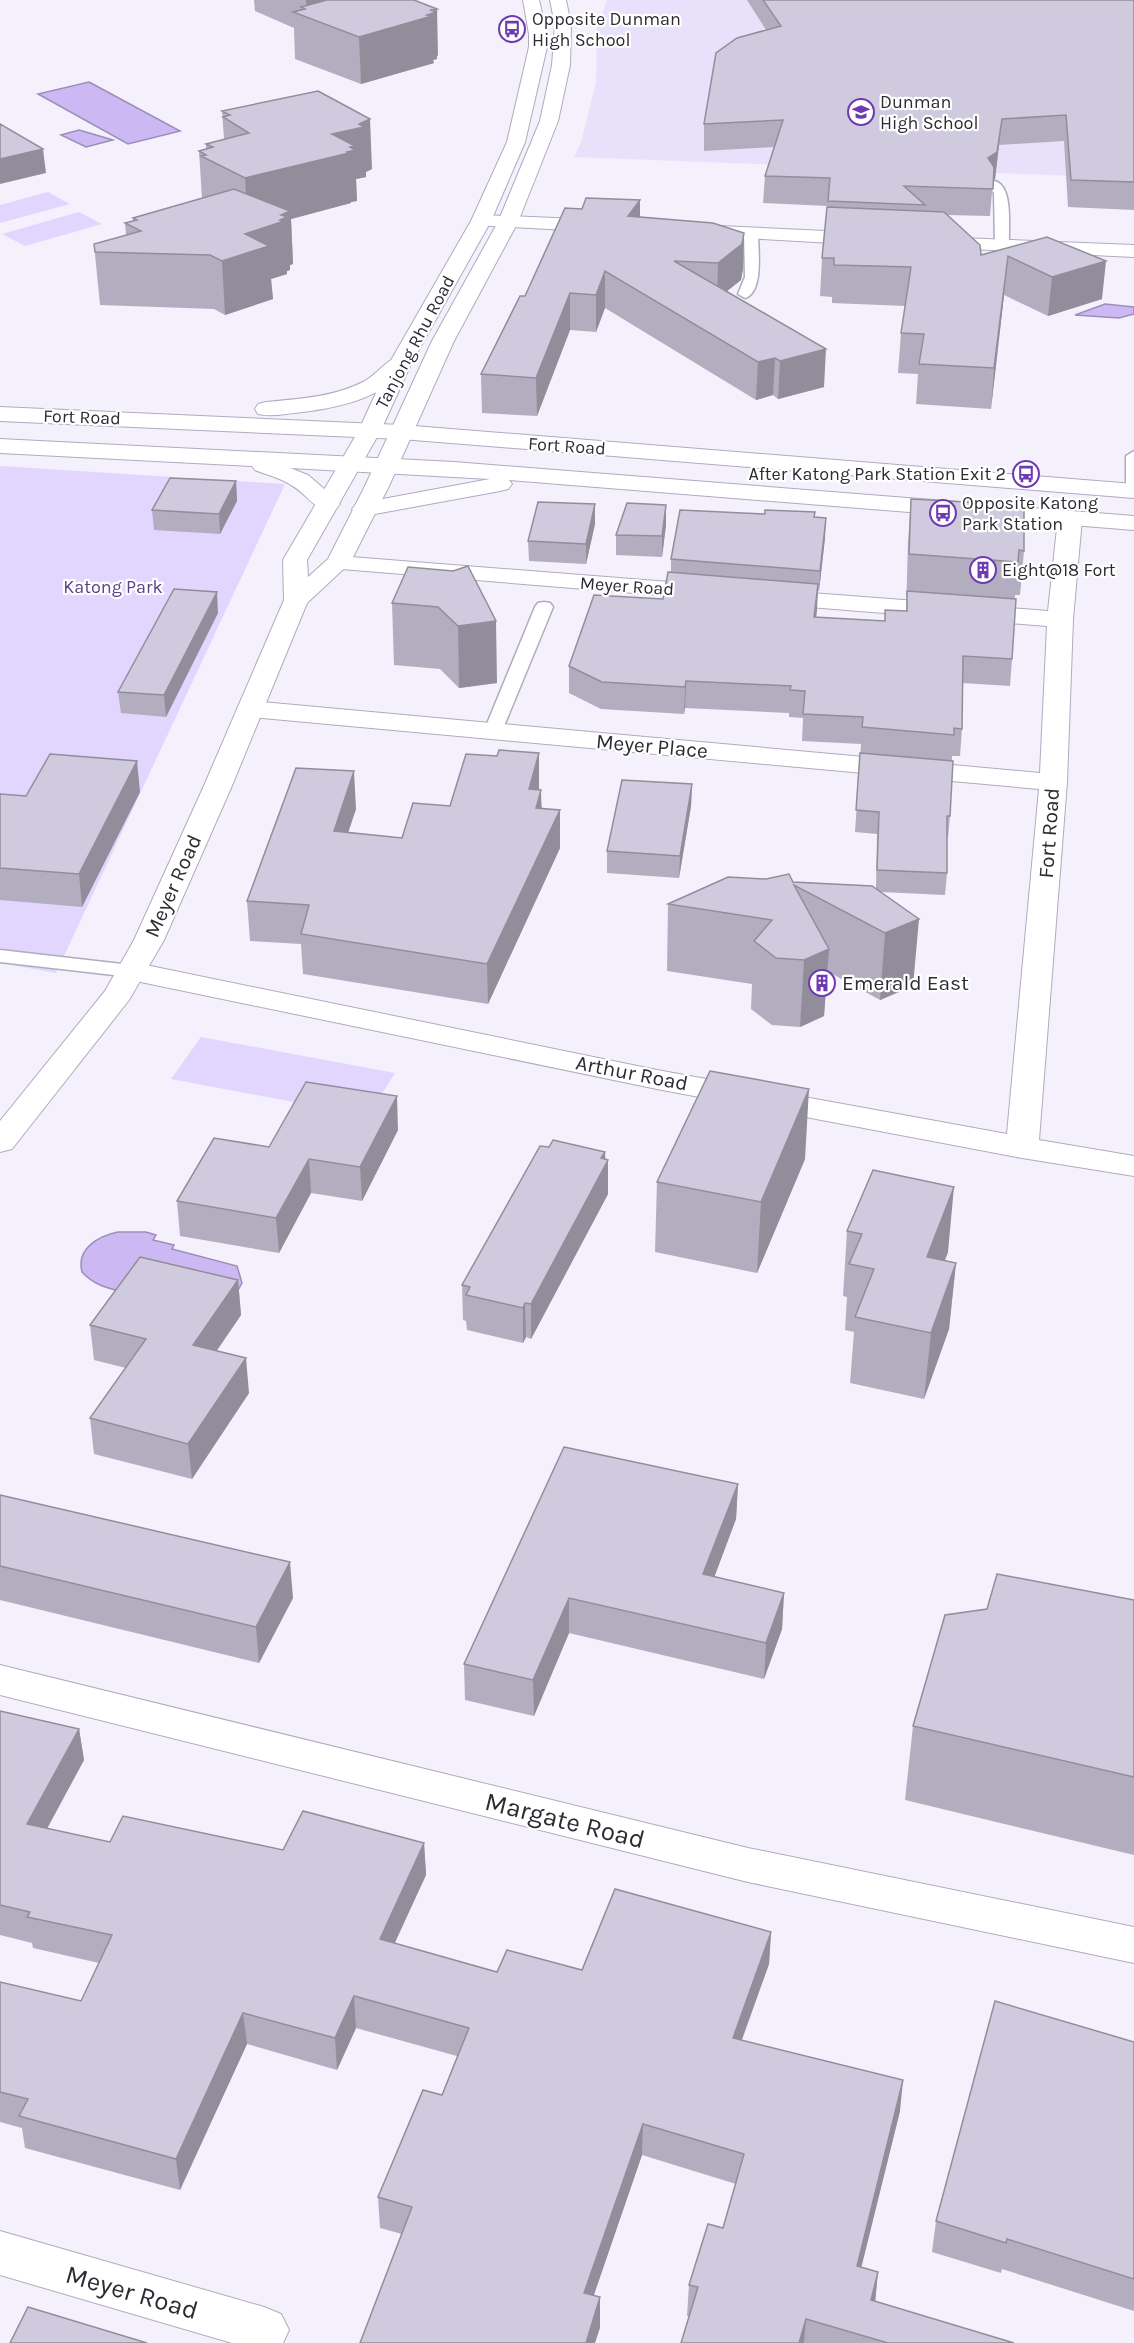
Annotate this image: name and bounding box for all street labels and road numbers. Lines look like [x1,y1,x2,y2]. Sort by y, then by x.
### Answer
street label: Tanjong Rhu Road [371,272,459,412]
street label: Fort Road [43,405,121,429]
street label: Fort Road [527,432,607,460]
street label: Meyer Road [579,572,675,600]
street label: Meyer Place [595,729,709,763]
street label: Fort Road [1034,787,1064,879]
street label: Meyer Road [140,831,206,941]
street label: Arthur Road [574,1050,690,1096]
street label: Margate Road [482,1786,648,1855]
street label: Meyer Road [62,2259,202,2326]

